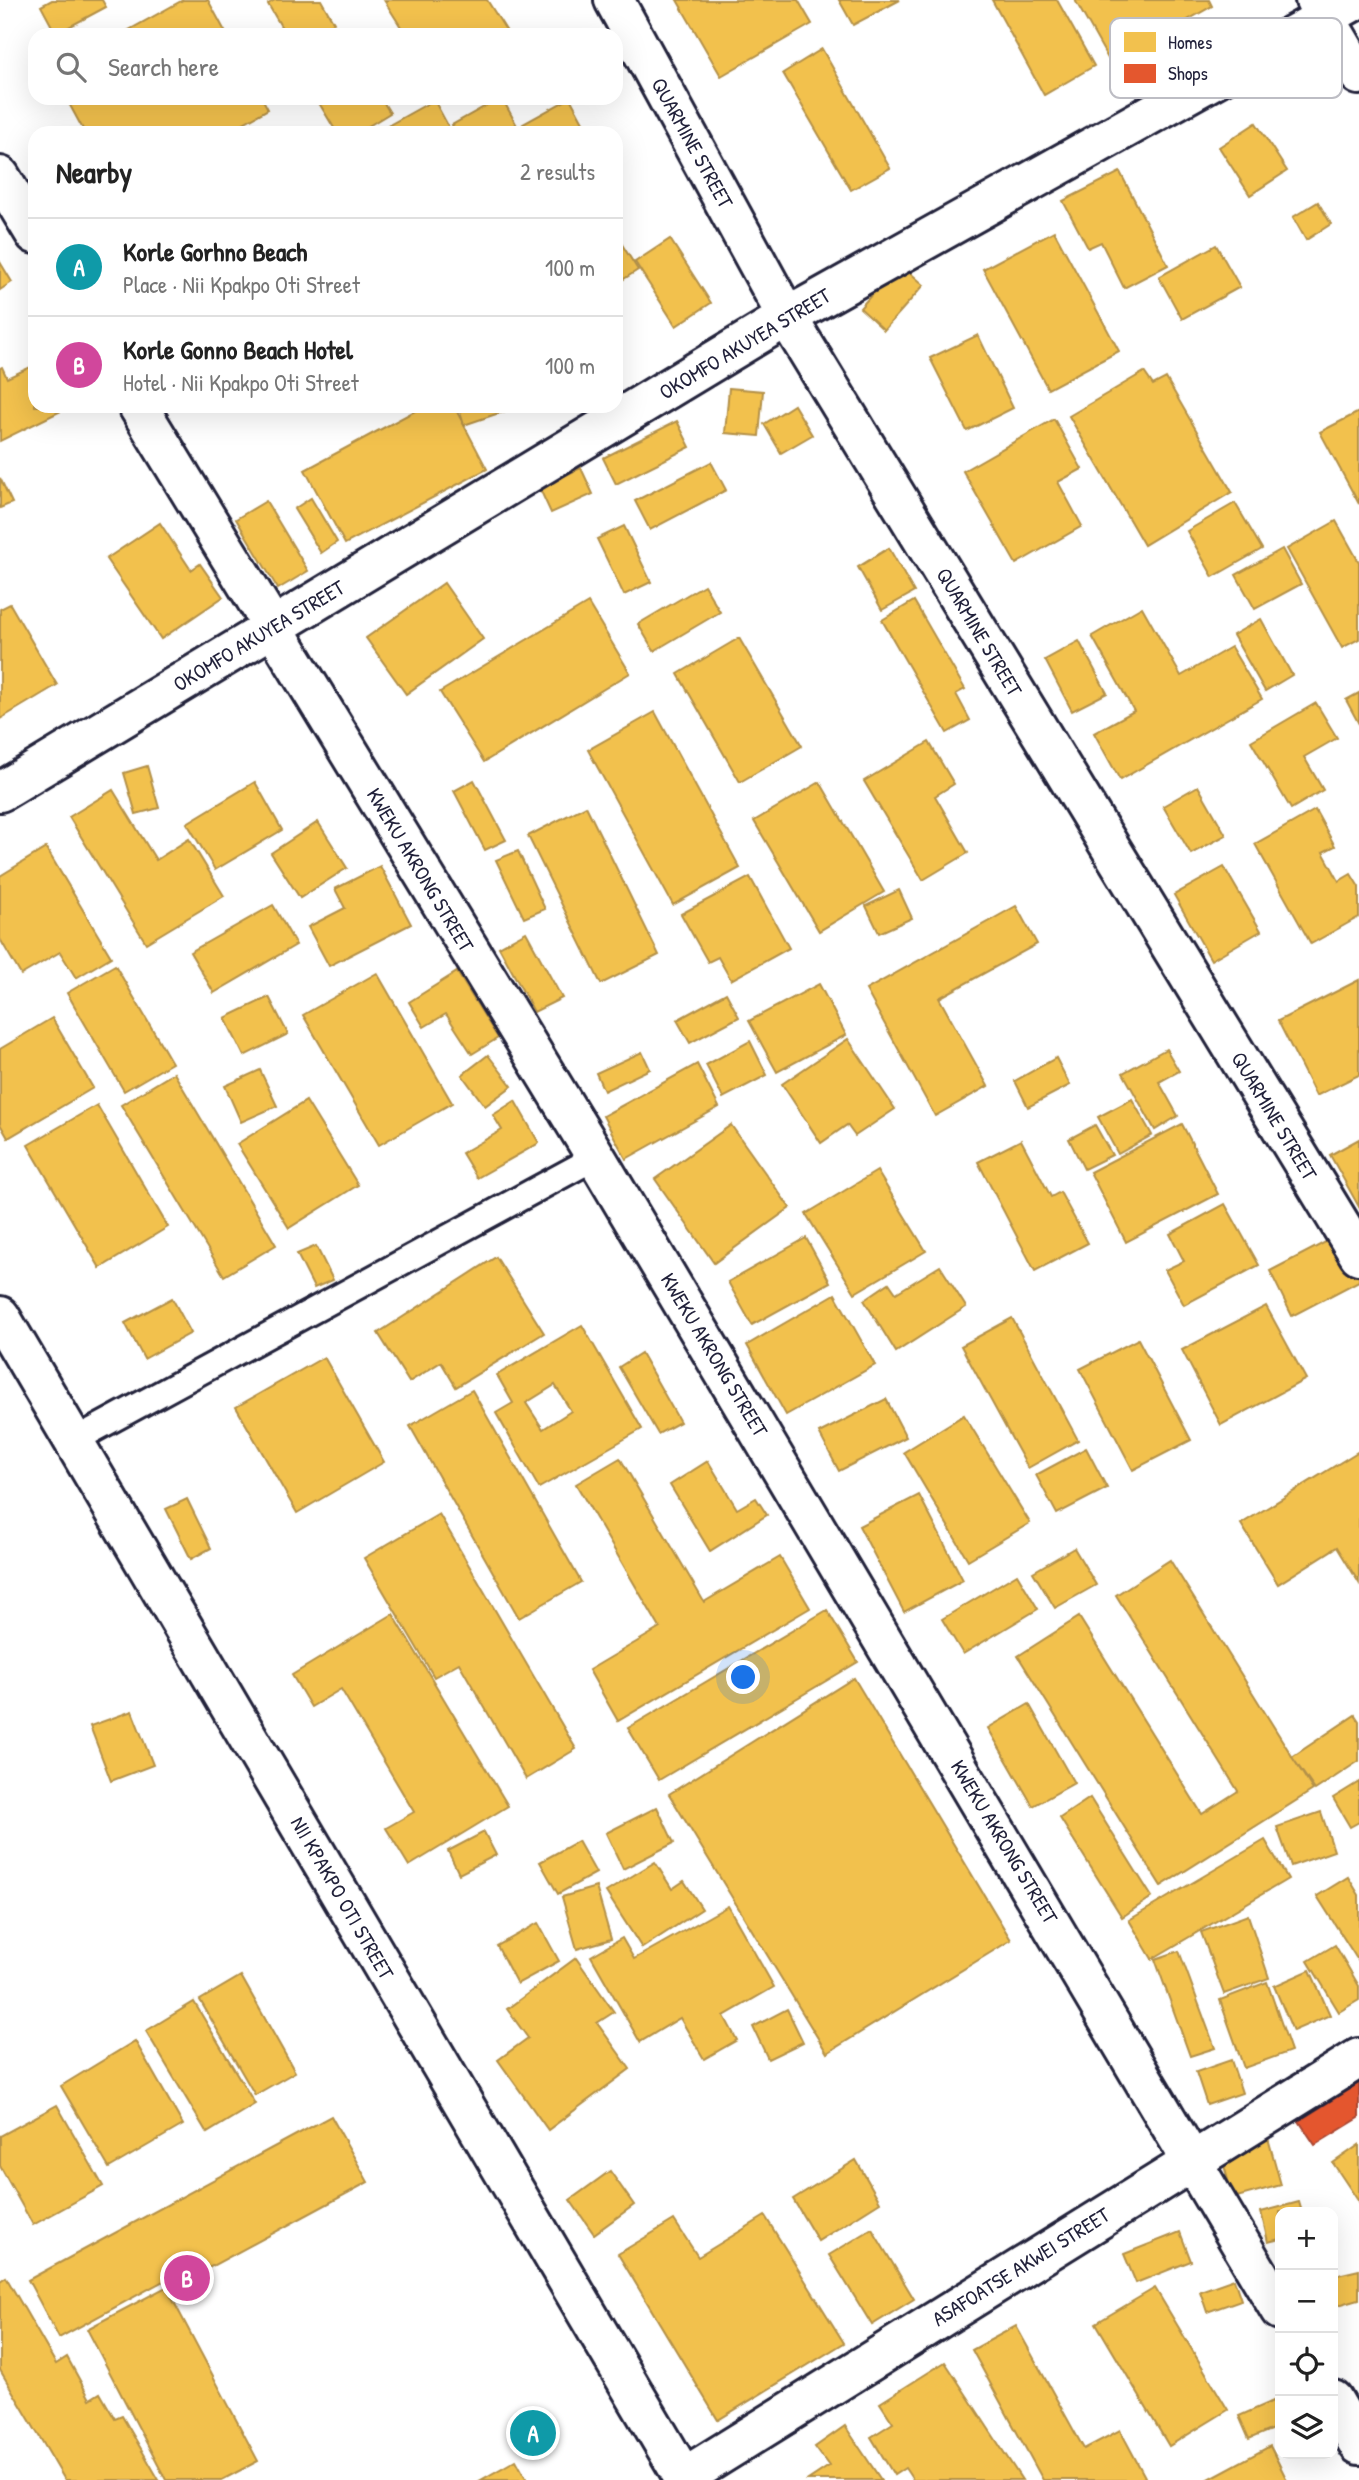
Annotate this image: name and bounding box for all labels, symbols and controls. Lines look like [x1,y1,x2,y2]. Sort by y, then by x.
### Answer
legend [1110,18,1342,98]
search box [28,28,623,105]
text: Homes [1168,29,1212,55]
icon: search [52,48,90,86]
text: Search here [108,49,219,84]
text: Shops [1168,60,1208,86]
street label: QUARMINE STREET [645,72,741,214]
text: Nearby [56,152,132,192]
text: 2 results [520,156,595,187]
text: Korle Gorhno Beach [123,234,307,269]
text: A [73,252,85,283]
text: 100 m [545,252,595,283]
text: Place · Nii Kpakpo Oti Street [123,269,360,300]
street label: OKOMFO AKUYEA STREET [654,280,837,406]
text: Korle Gonno Beach Hotel [123,332,353,367]
text: B [73,350,85,381]
text: 100 m [545,350,595,381]
text: Hotel · Nii Kpakpo Oti Street [123,367,359,398]
street label: QUARMINE STREET [930,562,1030,702]
street label: OKOMFO AKUYEA STREET [168,572,351,698]
street label: KWEKU AKRONG STREET [360,782,481,958]
street label: QUARMINE STREET [1225,1046,1325,1186]
street label: KWEKU AKRONG STREET [654,1267,775,1443]
your location [726,1660,760,1694]
street label: KWEKU AKRONG STREET [944,1754,1065,1930]
street label: NII KPAKPO OTI STREET [284,1811,401,1985]
street label: ASAFOATSE AKWEI STREET [926,2200,1116,2333]
map controls [1275,2207,1338,2459]
button: + [1275,2207,1338,2270]
pin: B [164,2252,210,2304]
button: − [1275,2270,1338,2333]
button: locate [1275,2333,1338,2396]
button: layers [1275,2396,1338,2459]
pin: A [510,2407,556,2459]

